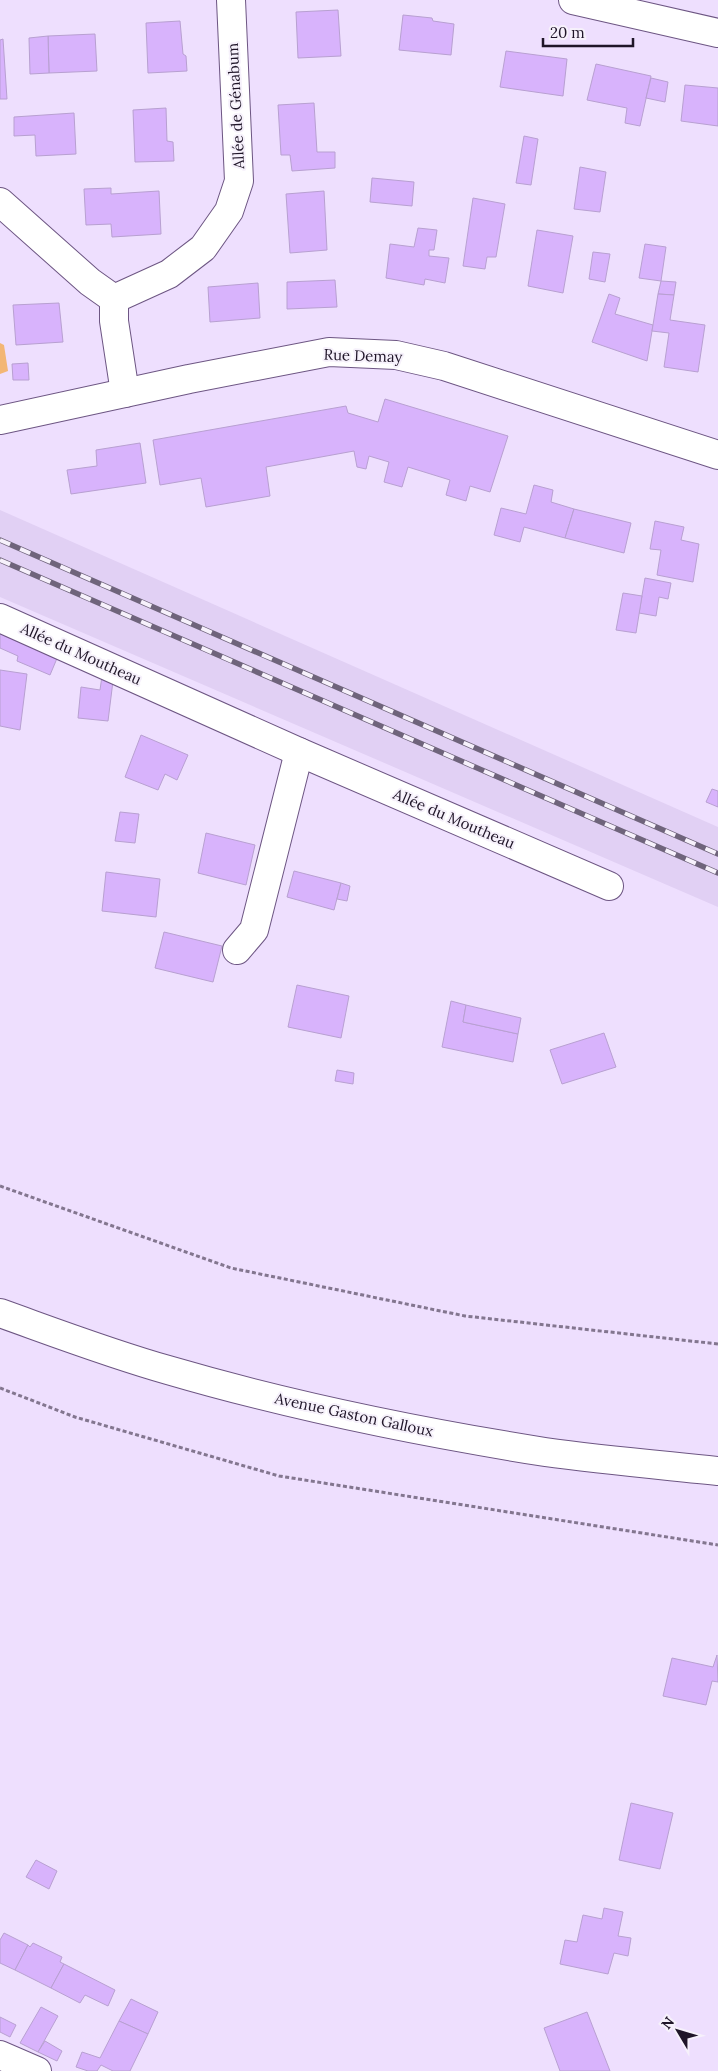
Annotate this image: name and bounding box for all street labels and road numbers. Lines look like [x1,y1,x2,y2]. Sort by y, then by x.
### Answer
street label: Allée de Génabum [223,43,248,171]
street label: Rue Demay [323,345,403,366]
street label: Allée du Moutheau [17,618,145,689]
street label: Allée du Moutheau [390,784,518,853]
street label: Avenue Gaston Galloux [272,1388,435,1441]

